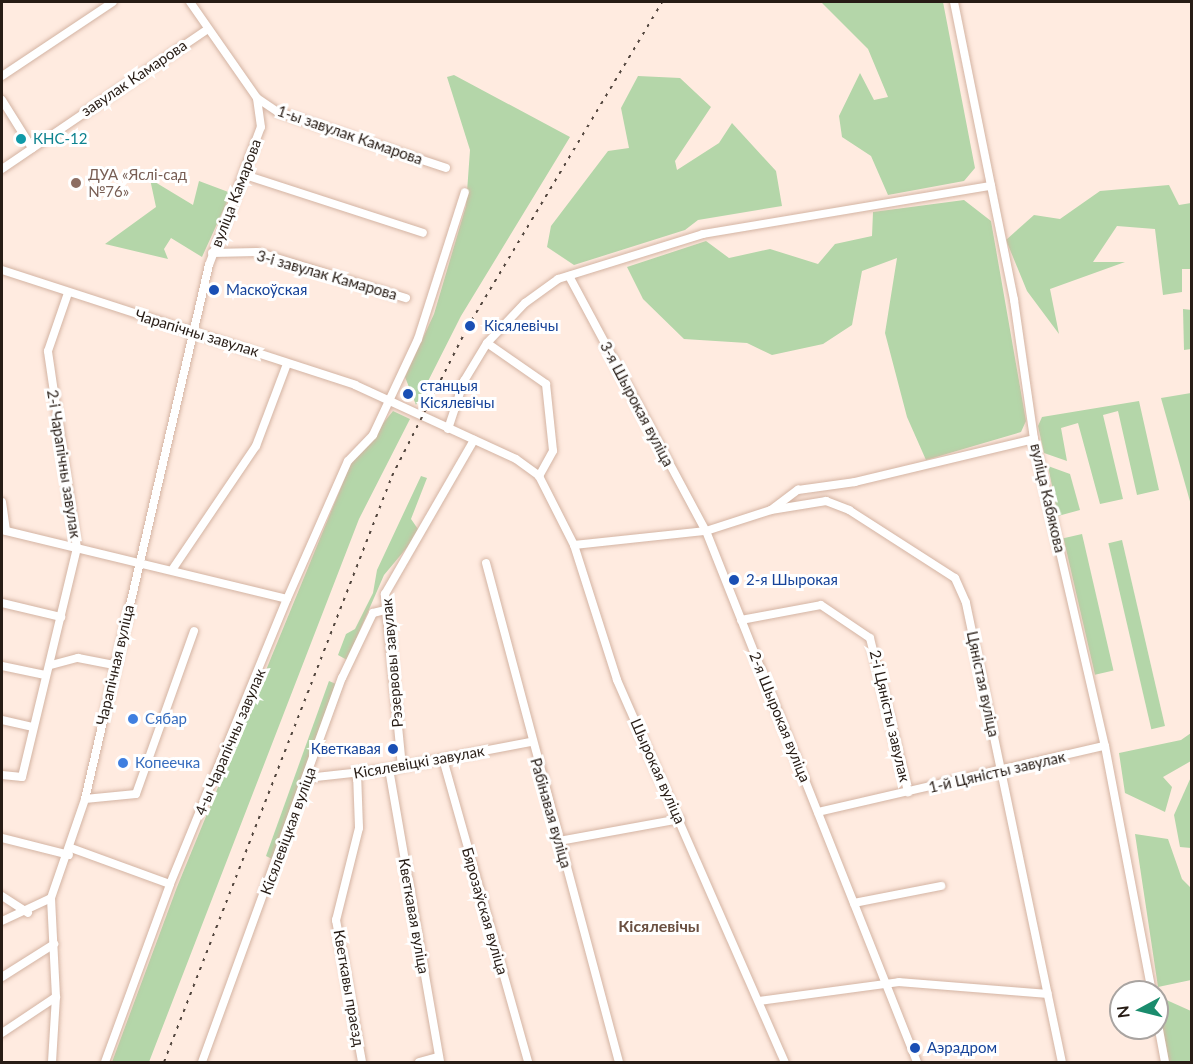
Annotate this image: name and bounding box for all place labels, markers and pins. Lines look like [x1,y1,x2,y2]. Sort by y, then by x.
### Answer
place label: КНС-12 [33,130,88,148]
marker: КНС-12 [14,132,28,146]
place label: ДУА «Яслі-сад №76» [88,165,187,200]
marker: ДУА «Яслі-сад №76» [69,176,83,190]
place label: Маскоўская [226,281,307,299]
marker: Маскоўская [207,283,221,297]
marker: Кісялевічы [461,317,479,335]
place label: Кісялевічы [484,317,558,335]
place label: станцыя Кісялевічы [420,376,494,411]
marker: станцыя Кісялевічы [401,387,415,401]
place label: 2-я Шырокая [746,571,838,589]
marker: 2-я Шырокая [727,573,741,587]
place label: Сябар [145,710,187,728]
marker: Сябар [126,712,140,726]
place label: Кветкавая [311,740,381,758]
marker: Кветкавая [386,742,400,756]
place label: Копеечка [135,754,200,772]
marker: Копеечка [116,756,130,770]
place label: Аэрадром [927,1039,997,1057]
marker: Аэрадром [908,1041,922,1055]

